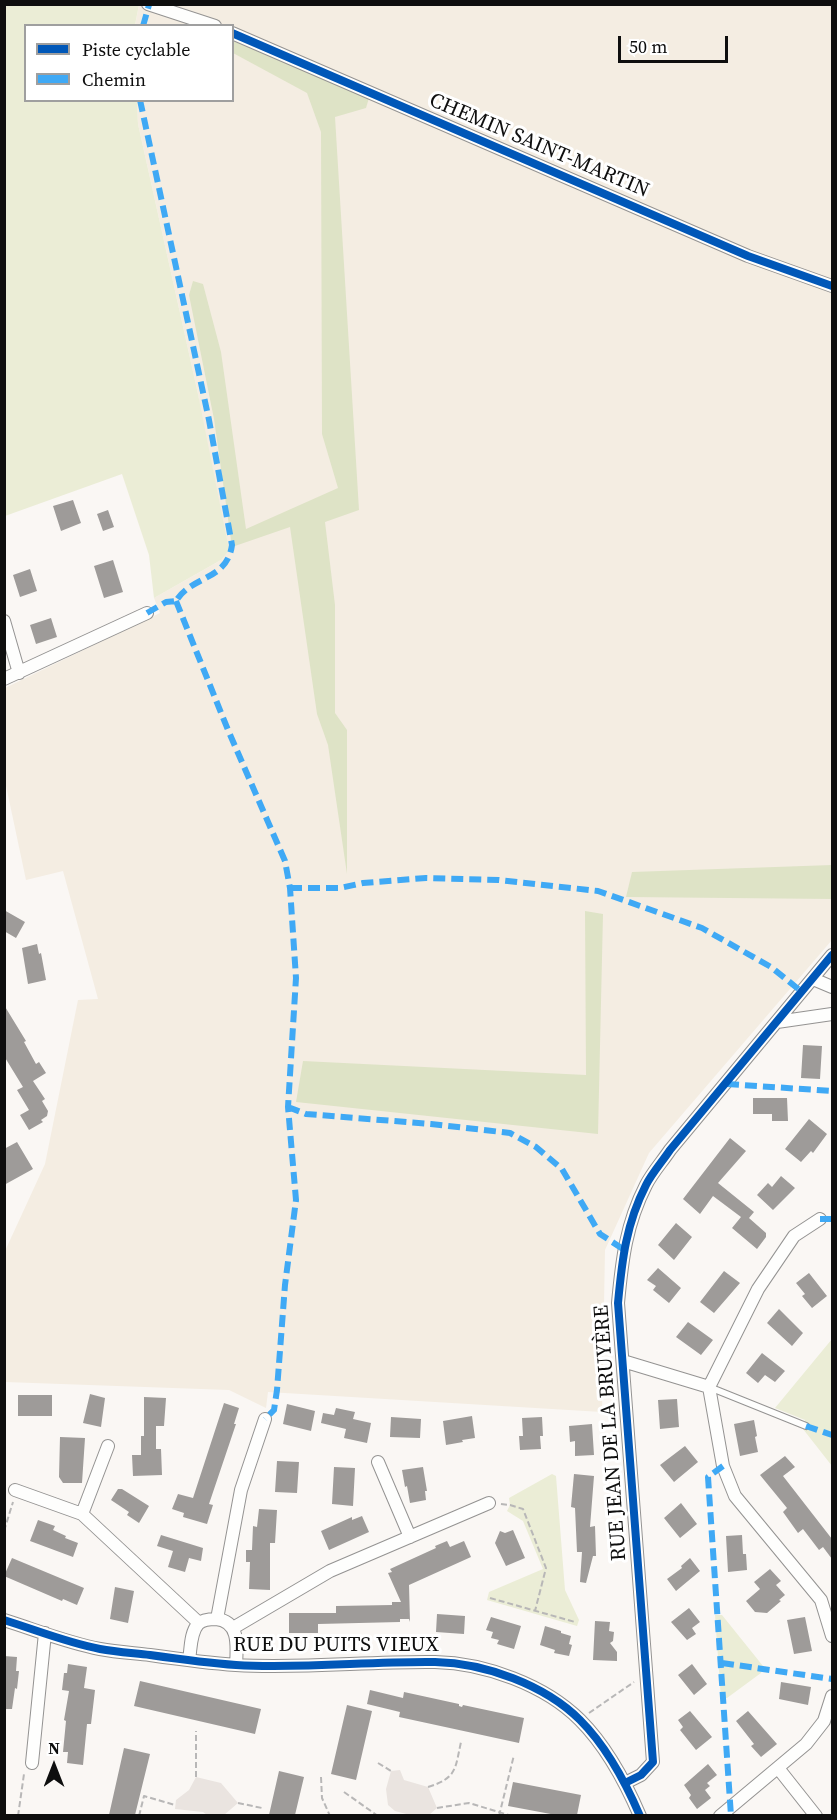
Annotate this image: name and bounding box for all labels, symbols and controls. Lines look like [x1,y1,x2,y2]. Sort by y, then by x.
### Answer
legend [24,24,234,102]
scale bar [621,24,730,62]
text: 50 m [629,34,667,59]
text: Piste cyclable [82,37,191,62]
text: Chemin [82,67,146,92]
street label: CHEMIN SAINT-MARTIN [425,88,653,204]
street label: RUE JEAN DE LA BRUYÈRE [589,1304,633,1562]
street label: RUE DU PUITS VIEUX [233,1633,439,1659]
north arrow [24,1736,84,1796]
text: N [48,1737,60,1759]

